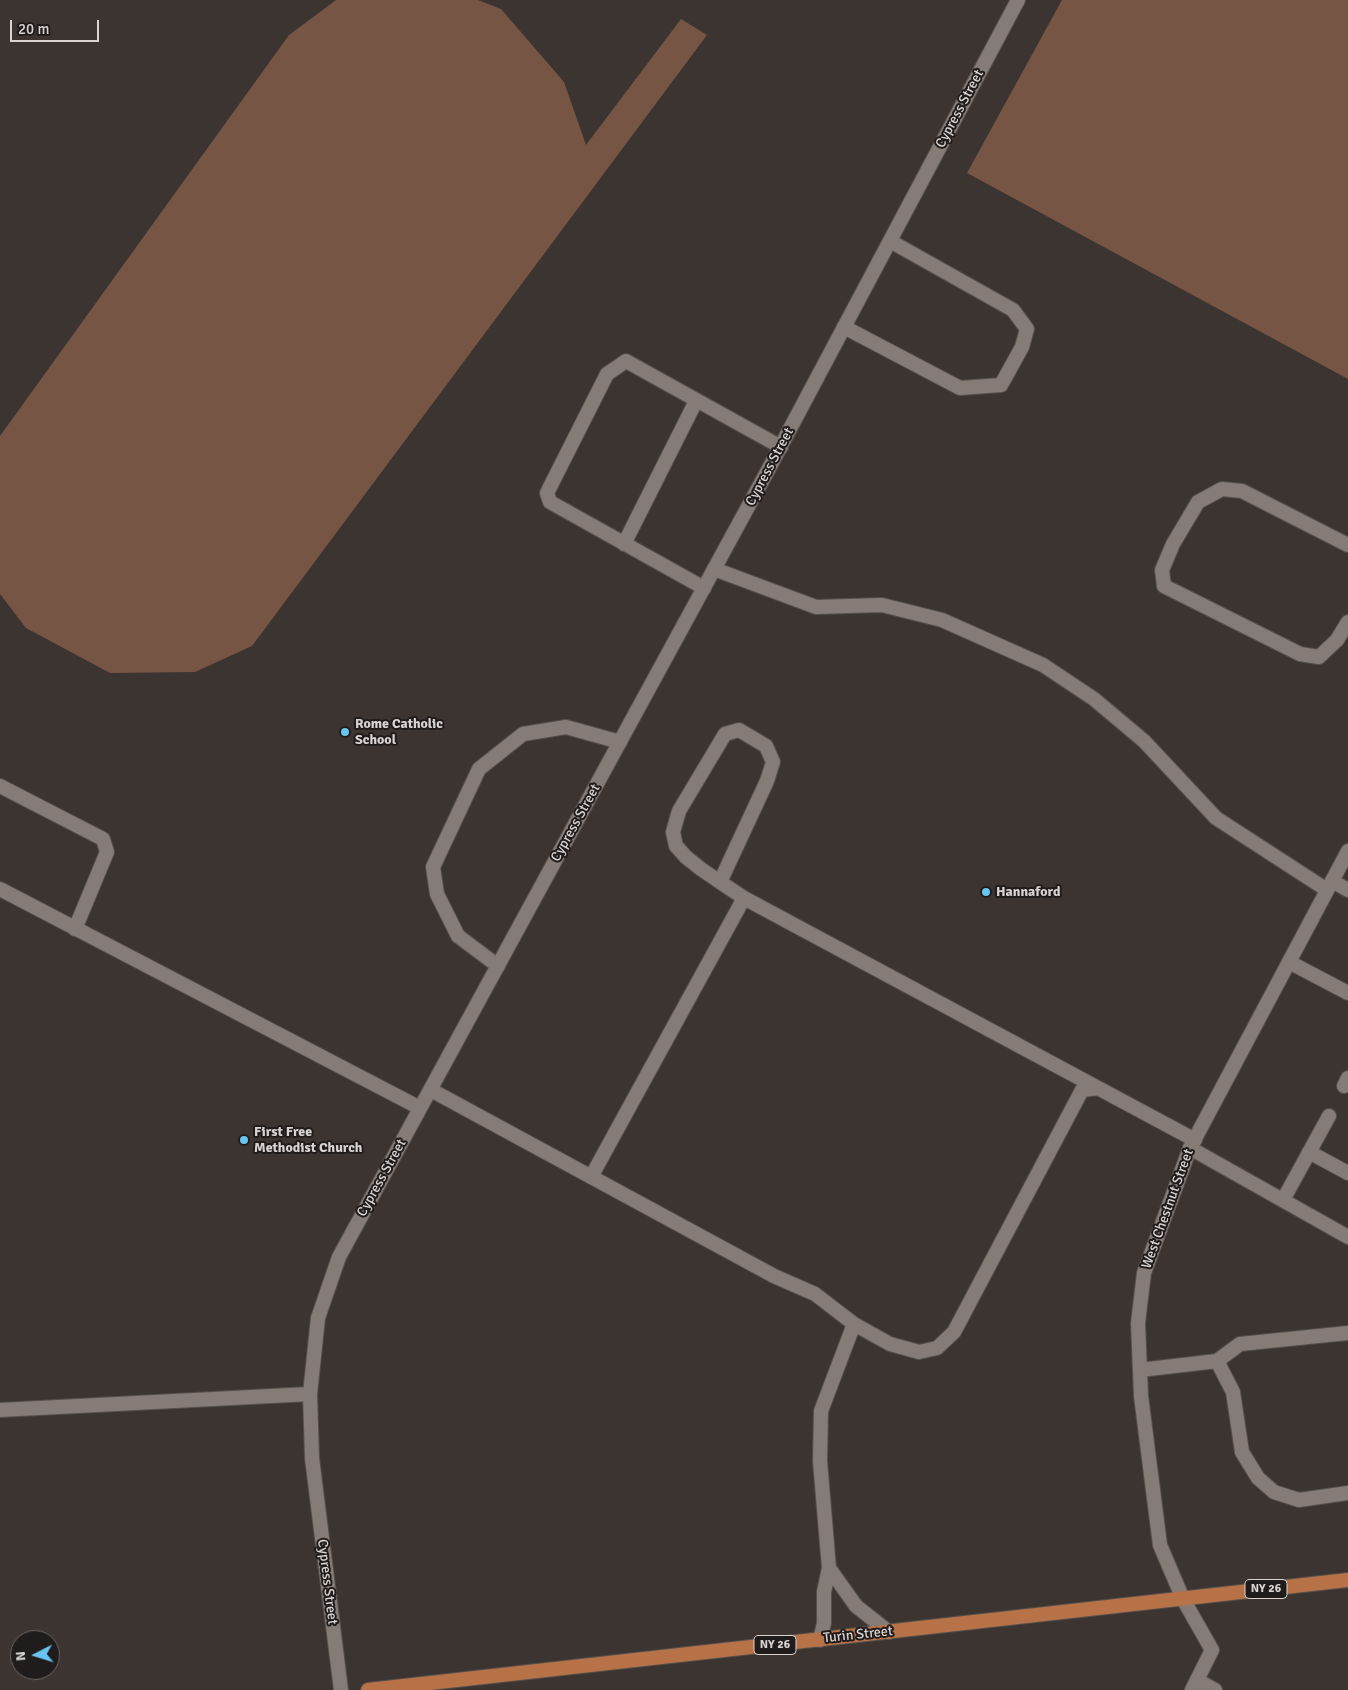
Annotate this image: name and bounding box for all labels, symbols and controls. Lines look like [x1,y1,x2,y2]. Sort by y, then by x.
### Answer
scale bar [12,10,101,42]
text: 20 m [18,20,49,38]
street label: Cypress Street [932,67,988,151]
street label: Cypress Street [742,425,798,509]
place label: Rome Catholic School [355,716,443,749]
marker: Rome Catholic School [339,726,351,738]
street label: Cypress Street [548,781,604,865]
place label: Hannaford [996,884,1061,900]
marker: Hannaford [980,886,992,898]
place label: First Free Methodist Church [254,1124,362,1156]
marker: First Free Methodist Church [238,1134,250,1146]
street label: Cypress Street [354,1136,410,1220]
street label: West Chestnut Street [1139,1147,1197,1271]
street label: Cypress Street [313,1538,341,1626]
road number: NY 26 [1245,1580,1287,1598]
street label: Turin Street [822,1623,894,1647]
north arrow [10,1630,60,1680]
road number: NY 26 [754,1636,796,1654]
text: N [12,1651,29,1662]

